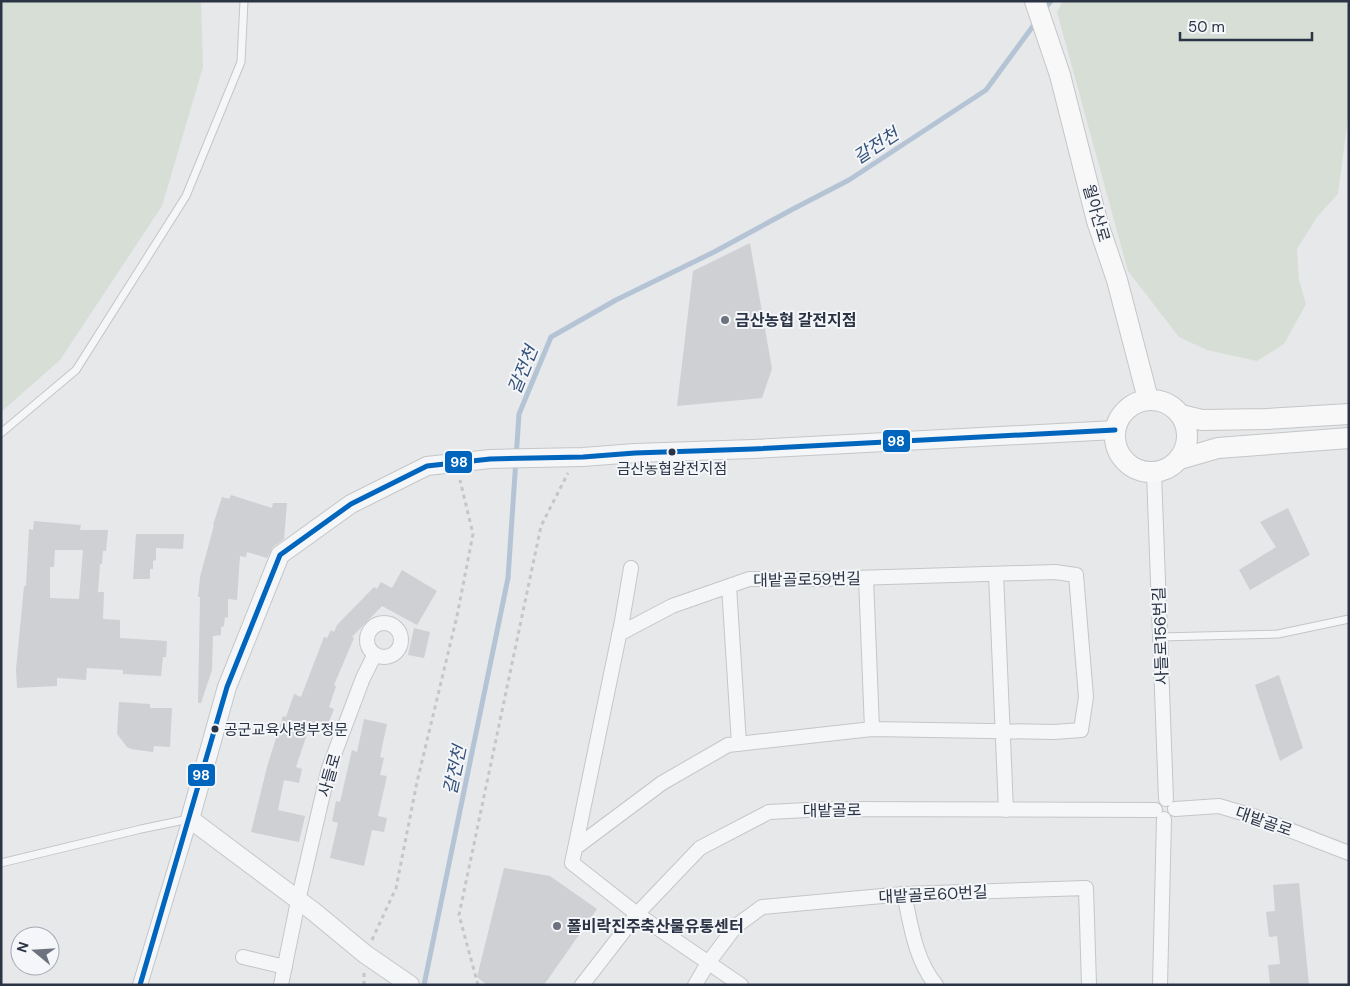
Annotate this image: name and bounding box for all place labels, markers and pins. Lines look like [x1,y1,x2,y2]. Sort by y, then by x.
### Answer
place label: 금산농협 갈전지점 [735,310,857,331]
marker: 금산농협 갈전지점 [719,314,731,326]
marker: 금산농협갈전지점 [667,447,677,457]
place label: 금산농협갈전지점 [617,459,727,479]
place label: 공군교육사령부정문 [224,720,348,740]
marker: 공군교육사령부정문 [210,724,220,734]
place label: 폴비락진주축산물유통센터 [567,916,744,937]
marker: 폴비락진주축산물유통센터 [551,920,563,932]

